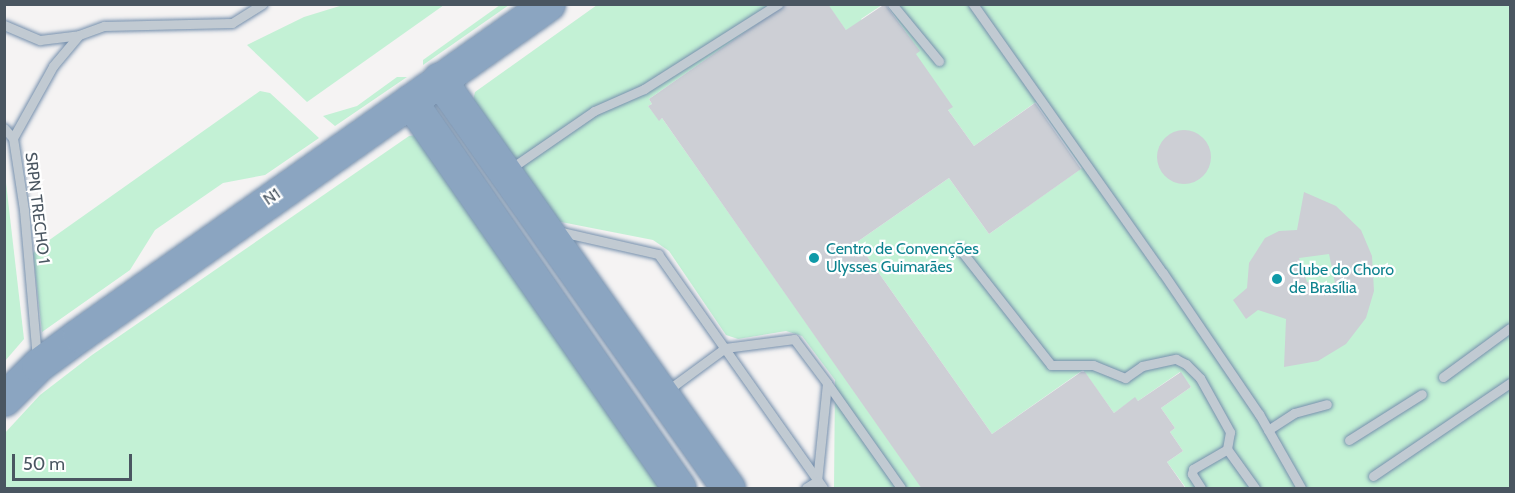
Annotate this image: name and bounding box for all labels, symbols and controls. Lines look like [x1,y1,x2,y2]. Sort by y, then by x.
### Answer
street label: SRPN TRECHO 1 [21,151,53,265]
street label: N1 [260,184,284,210]
place label: Centro de Convenções Ulysses Guimarães [826,239,979,277]
marker: Centro de Convenções Ulysses Guimarães [807,251,821,265]
place label: Clube do Choro de Brasília [1289,260,1394,298]
marker: Clube do Choro de Brasília [1270,272,1284,286]
scale bar [15,442,135,480]
text: 50 m [23,453,65,475]

